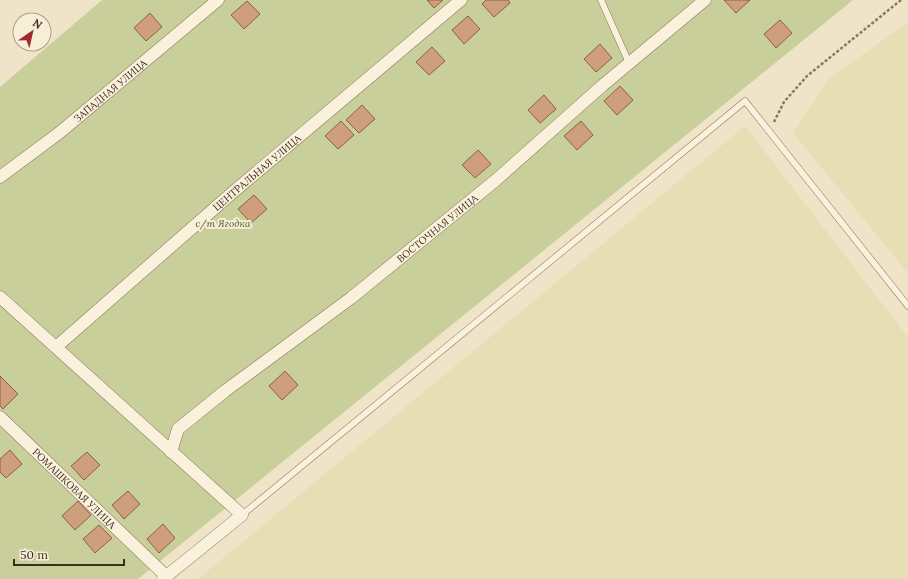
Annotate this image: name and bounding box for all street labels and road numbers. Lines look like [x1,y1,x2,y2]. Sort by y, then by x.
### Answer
street label: ЗАПАДНАЯ УЛИЦА [71,56,150,125]
street label: ЦЕНТРАЛЬНАЯ УЛИЦА [210,131,304,214]
street label: ВОСТОЧНАЯ УЛИЦА [394,191,481,265]
street label: РОМАШКОВАЯ УЛИЦА [30,446,119,532]

